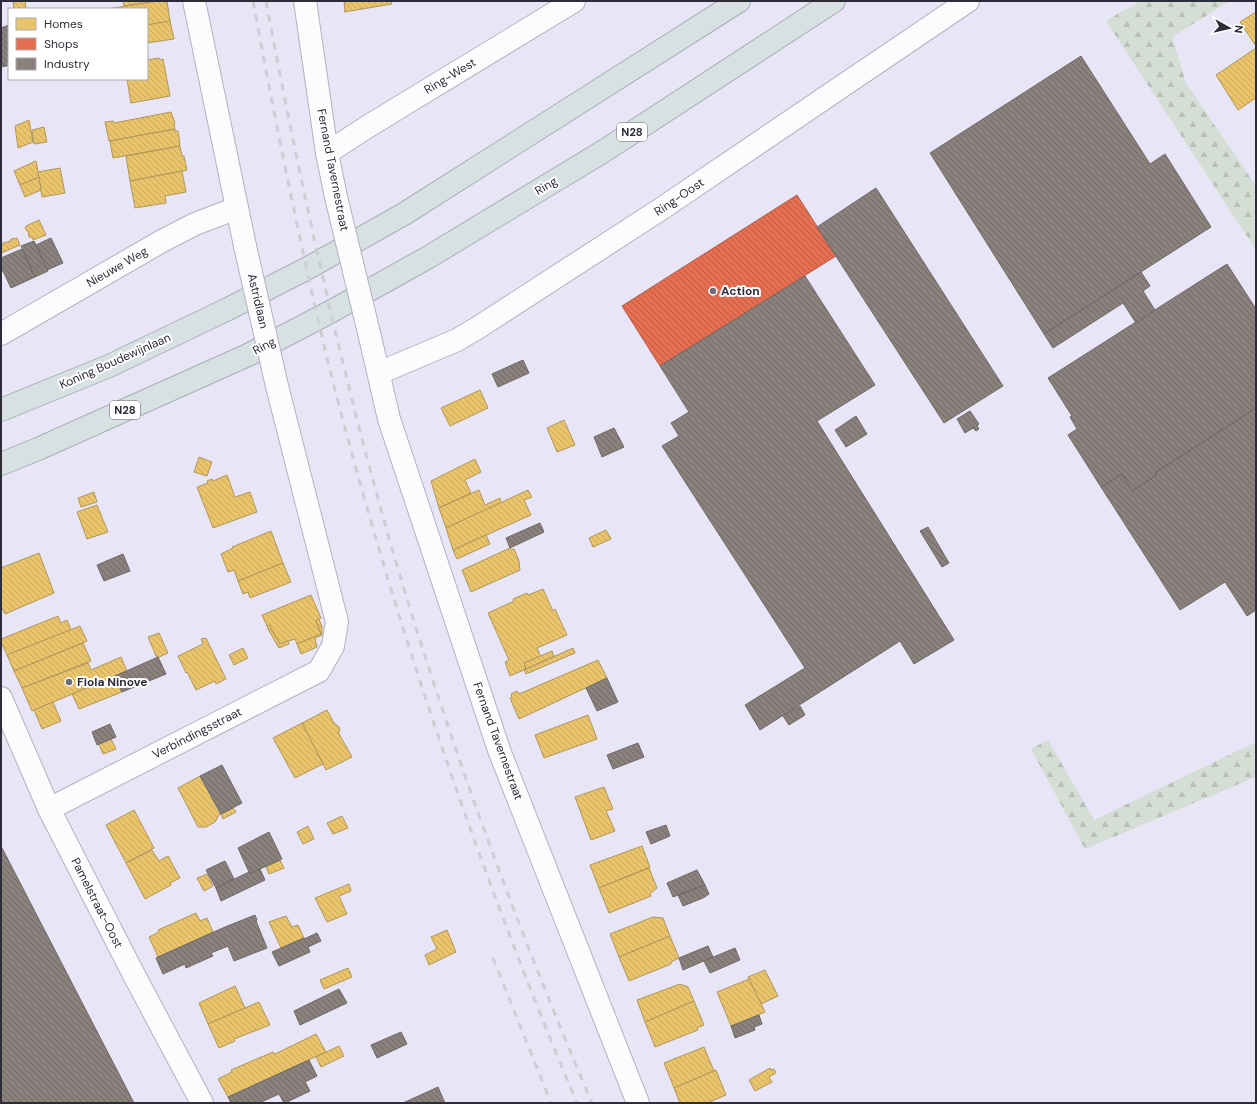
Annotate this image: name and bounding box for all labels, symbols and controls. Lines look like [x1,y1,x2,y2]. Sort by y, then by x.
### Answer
legend [8,8,148,80]
north arrow [1209,8,1249,48]
text: Homes [44,16,83,32]
text: N [1231,24,1246,34]
text: Shops [44,36,79,52]
street label: Ring-West [421,54,479,98]
text: Industry [44,56,90,72]
street label: Fernand Tavernestraat [313,108,353,233]
road number: N28 [617,123,647,141]
street label: Ring [532,173,560,199]
street label: Ring-Oost [651,174,707,220]
street label: Nieuwe Weg [83,243,151,291]
street label: Astridlaan [244,272,272,330]
place label: Action [721,283,760,299]
marker: Action [708,286,718,296]
street label: Koning Boudewijnlaan [57,329,173,393]
street label: Ring [250,333,278,359]
road number: N28 [110,401,140,419]
place label: Fiola Ninove [77,674,148,690]
marker: Fiola Ninove [64,677,74,687]
street label: Fernand Tavernestraat [469,680,527,802]
street label: Verbindingsstraat [150,703,245,762]
street label: Pamelstraat-Oost [67,855,127,951]

